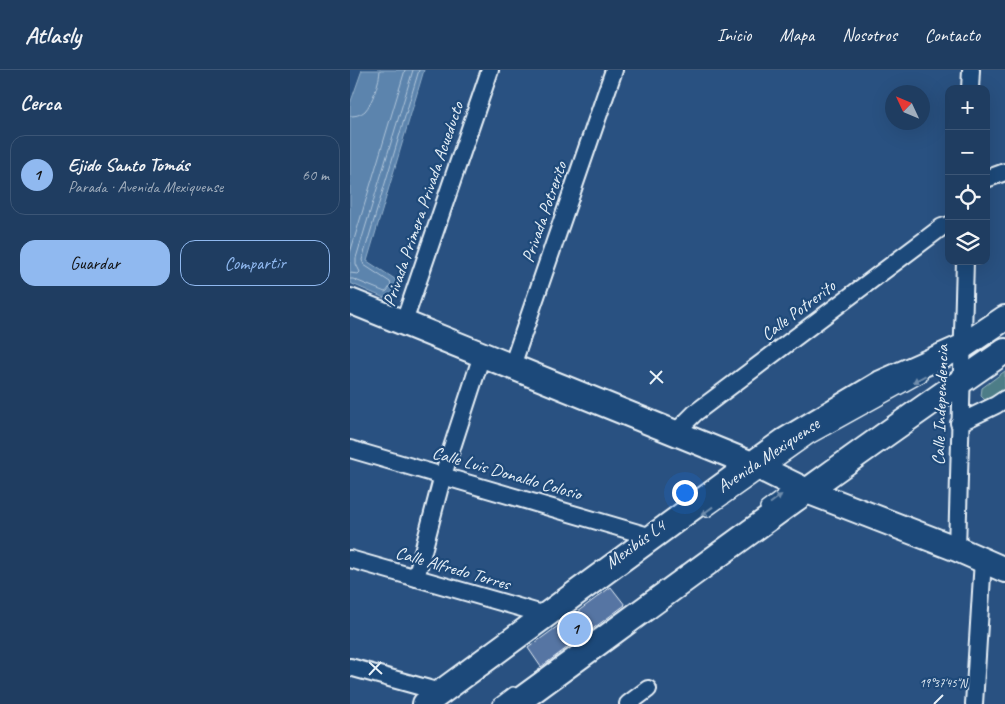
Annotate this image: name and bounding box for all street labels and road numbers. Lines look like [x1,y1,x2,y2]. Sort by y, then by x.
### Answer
street label: Privada Primera Privada Acueducto [378,97,469,309]
street label: Privada Potrerito [517,157,572,265]
street label: Calle Potrerito [756,274,841,345]
street label: Calle Independencia [927,343,953,466]
street label: Avenida Mexiquense [713,412,824,497]
street label: Calle Luis Donaldo Colosio [430,441,586,505]
street label: Mexibús L4 [601,514,671,573]
street label: Calle Alfredo Torres [393,541,515,595]

